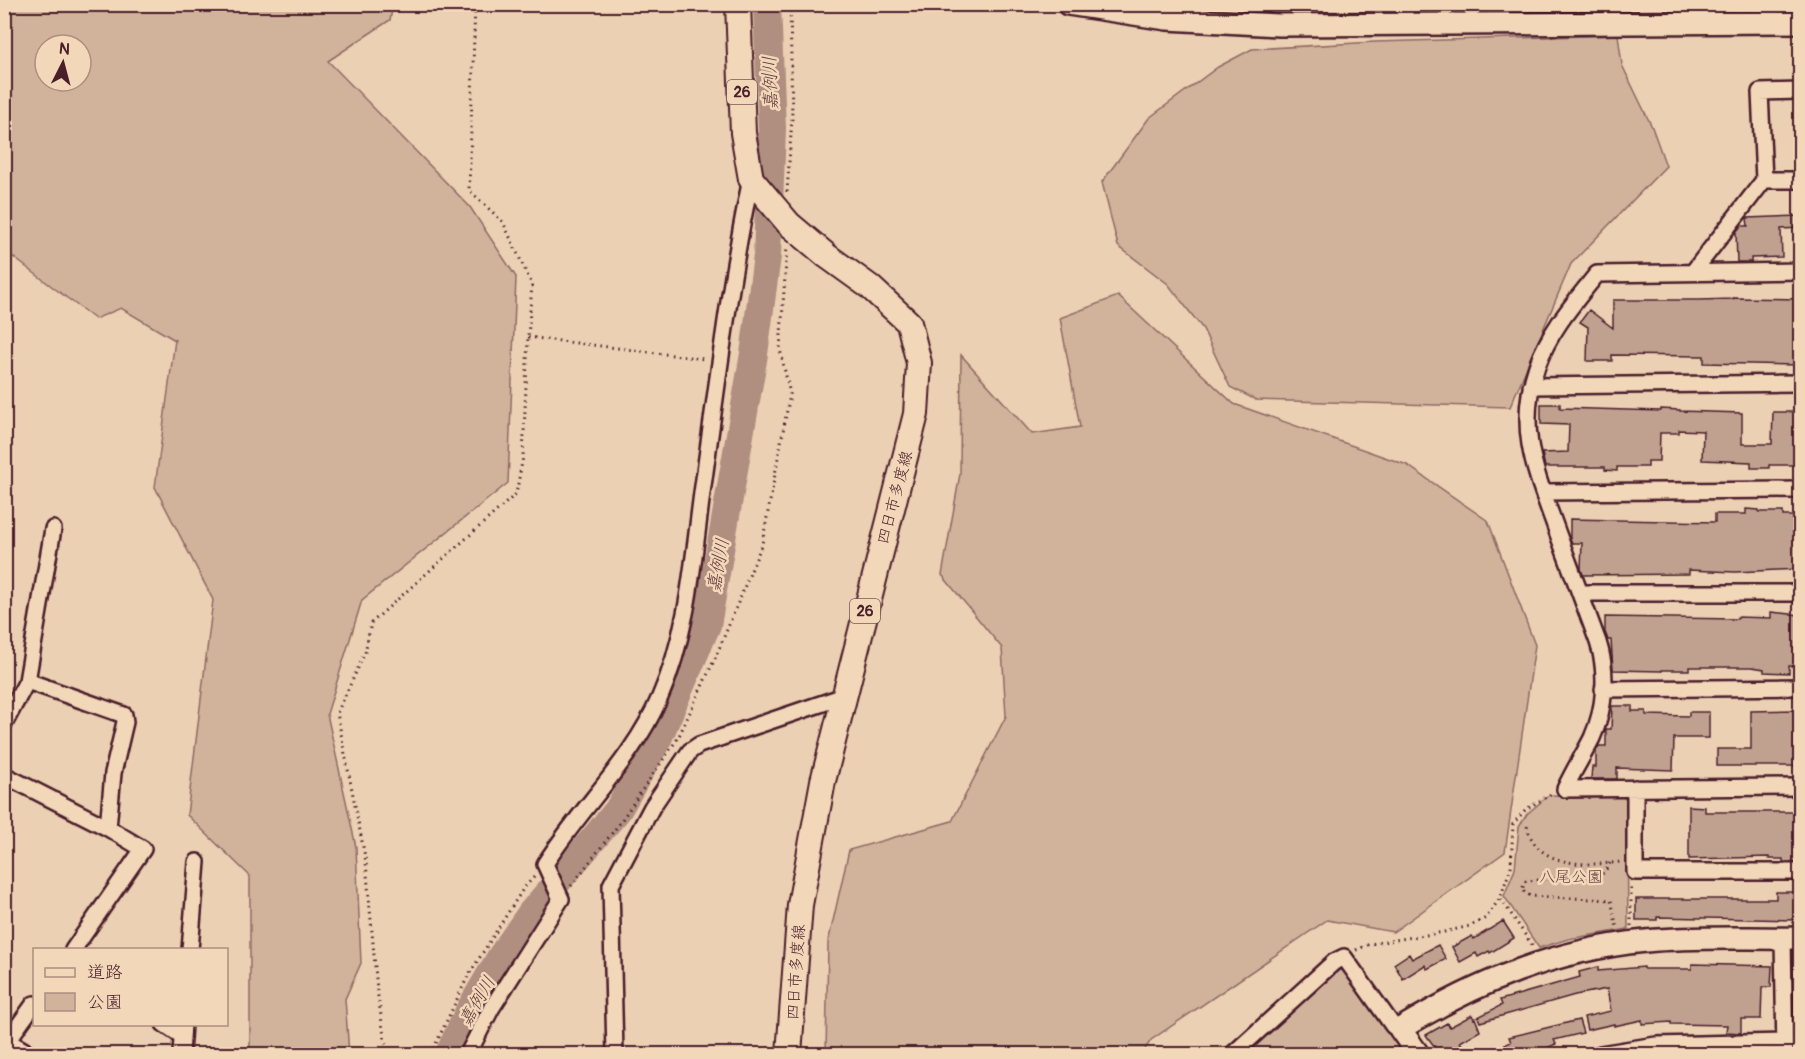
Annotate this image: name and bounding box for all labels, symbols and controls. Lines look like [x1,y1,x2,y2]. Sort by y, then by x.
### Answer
north arrow [33,33,93,93]
text: N [58,39,71,60]
water label: 嘉例川 [758,56,783,110]
road number: 26 [727,80,757,104]
street label: 四日市多度線 [873,448,917,546]
water label: 嘉例川 [702,537,735,594]
road number: 26 [850,599,880,623]
park label: 八尾公園 [1539,867,1603,887]
street label: 四日市多度線 [783,923,809,1021]
legend [33,948,228,1026]
text: 道路 [87,961,123,984]
water label: 嘉例川 [454,972,501,1030]
text: 公園 [87,991,123,1014]

